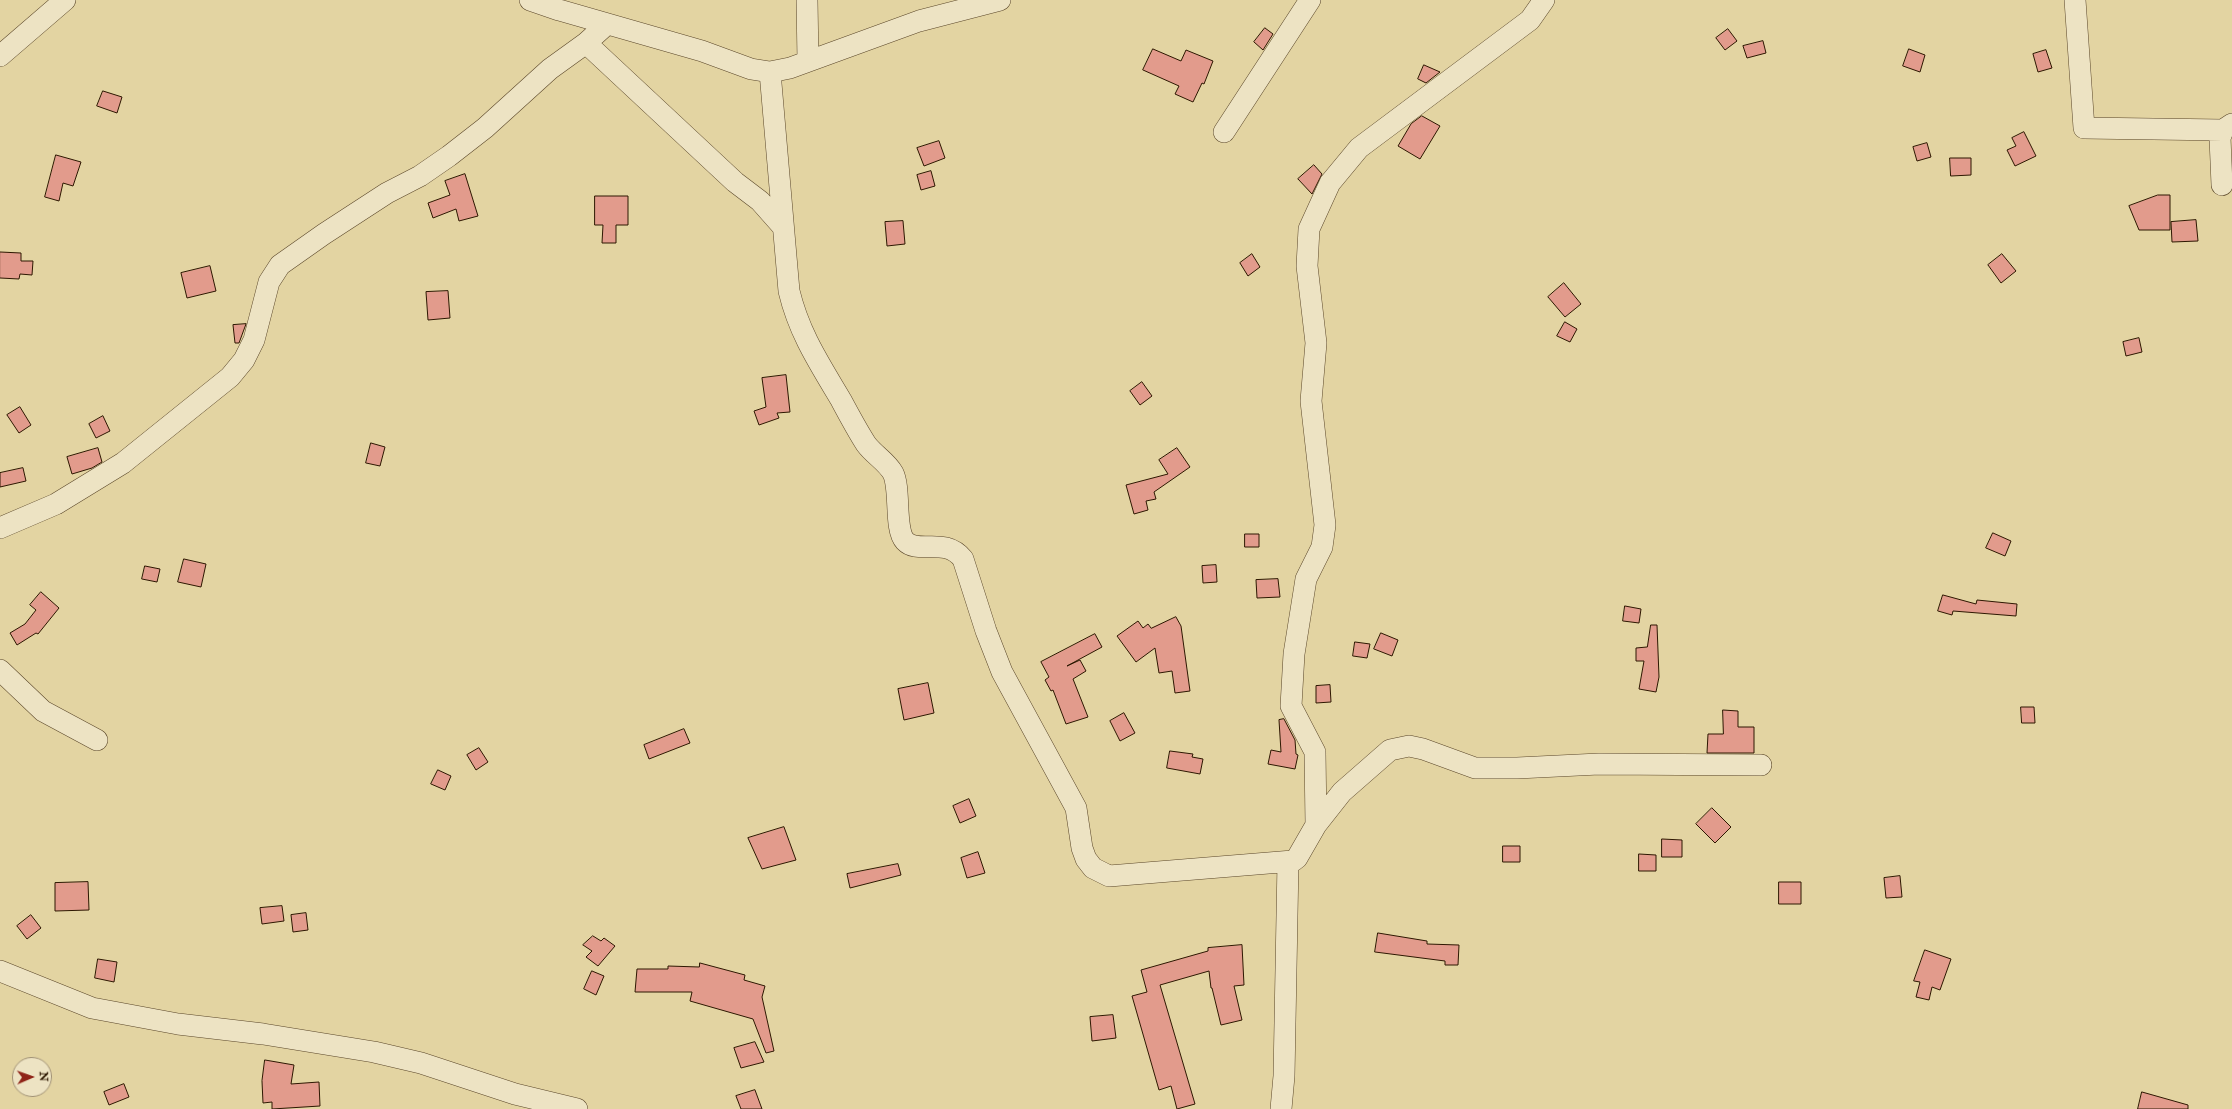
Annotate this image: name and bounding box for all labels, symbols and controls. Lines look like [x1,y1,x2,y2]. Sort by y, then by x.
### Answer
north arrow [12,1057,52,1097]
text: N [37,1071,50,1082]

